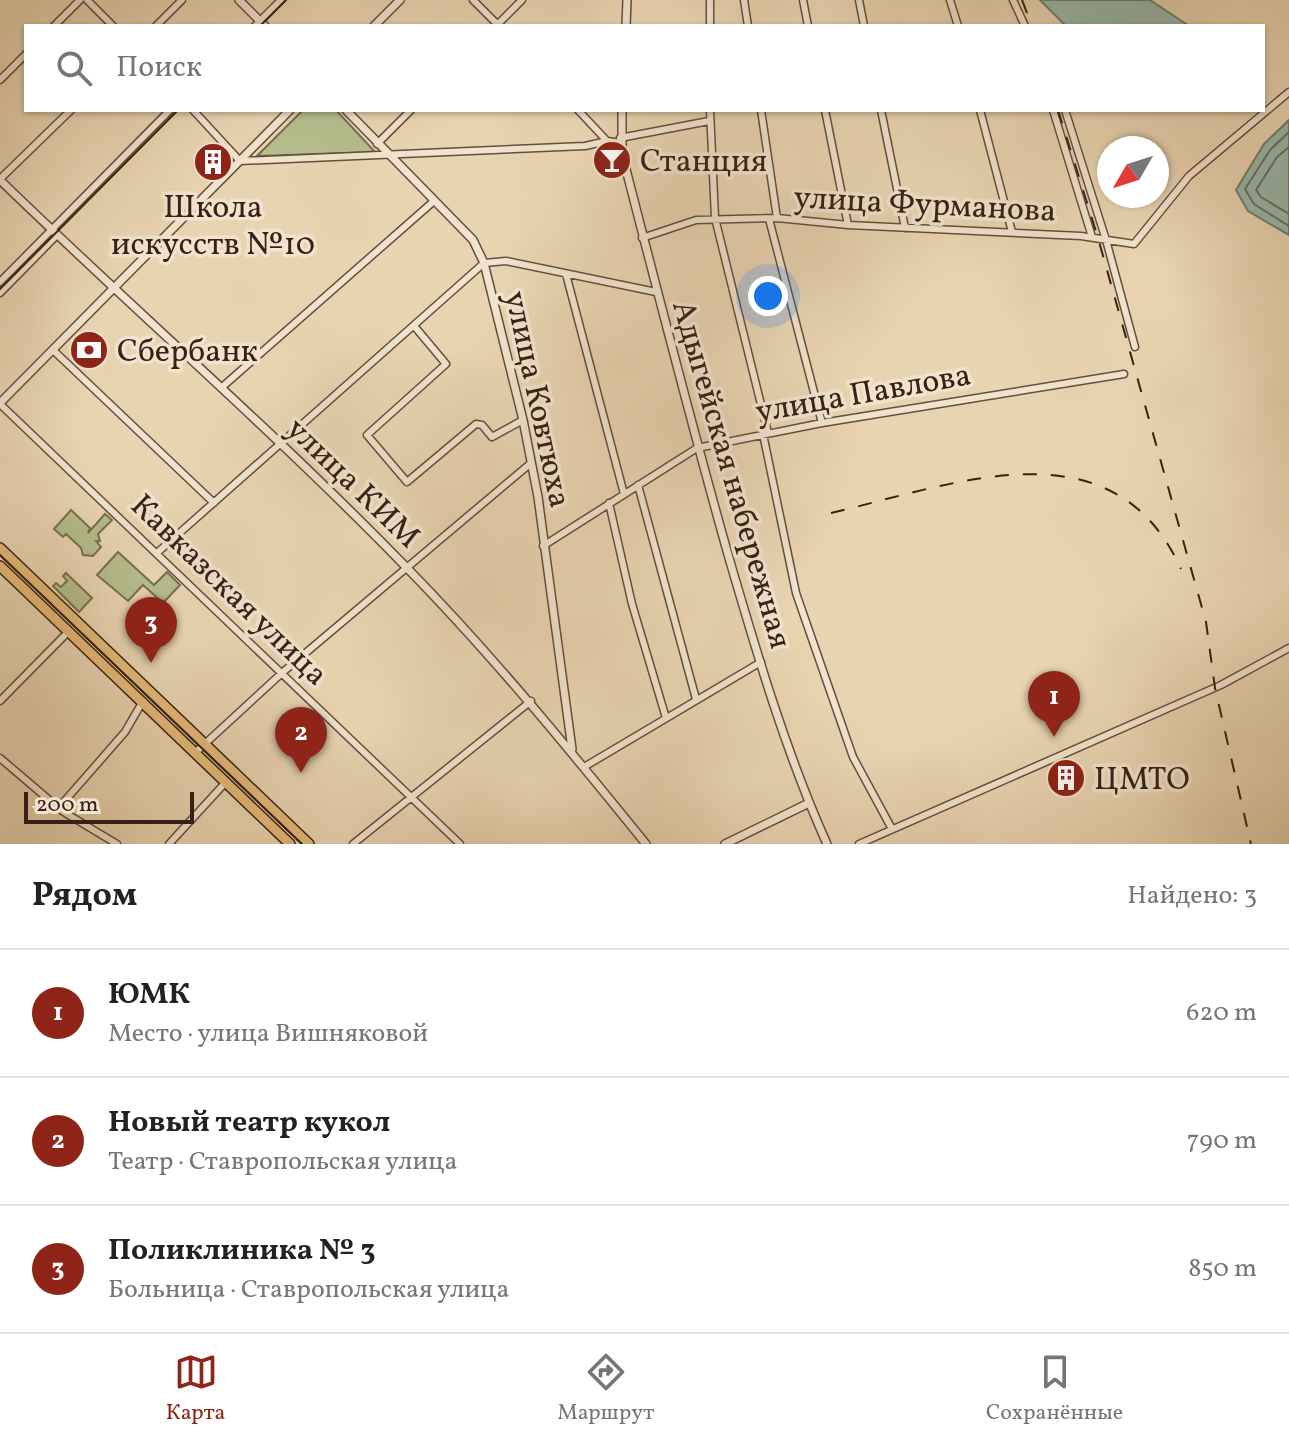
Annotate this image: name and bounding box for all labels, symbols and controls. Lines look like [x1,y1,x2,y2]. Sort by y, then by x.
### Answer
search box [24,24,1265,112]
icon: search [52,46,96,90]
text: Поиск [116,47,202,89]
north arrow [1097,136,1169,208]
bar icon: Станция [591,139,633,181]
building icon: Школа искусств №10 [192,141,234,183]
place label: Станция [640,141,767,185]
street label: улица Фурманова [792,177,1057,235]
place label: Школа искусств №10 [111,187,315,268]
your location [748,276,788,316]
street label: улица Ковтюха [492,287,580,512]
street label: Адыгейская набережная [659,296,801,654]
bank icon: Сбербанк [68,329,110,371]
place label: Сбербанк [117,331,258,375]
street label: улица Павлова [752,354,975,436]
street label: улица КИМ [275,409,429,559]
street label: Кавказская улица [119,485,336,697]
pin: 3 [125,597,177,663]
pin: 1 [1028,671,1080,737]
pin: 2 [275,707,327,773]
building icon: ЦМТО [1045,757,1087,799]
place label: ЦМТО [1094,759,1190,803]
scale bar [24,788,194,824]
text: 200 m [36,790,98,821]
text: Рядом [32,873,137,920]
text: Найдено: 3 [1127,878,1257,914]
text: ЮМК [108,974,190,1016]
text: 1 [53,995,63,1031]
text: 620 m [1186,995,1257,1031]
text: Место · улица Вишняковой [108,1016,428,1052]
text: Новый театр кукол [108,1102,390,1144]
text: 2 [51,1123,65,1159]
text: 790 m [1187,1123,1257,1159]
text: Театр · Ставропольская улица [108,1144,457,1180]
text: Поликлиника № 3 [108,1230,375,1272]
text: 3 [51,1251,65,1287]
text: 850 m [1188,1251,1257,1287]
text: Больница · Ставропольская улица [108,1272,509,1308]
tab: Карта [166,1350,226,1429]
tab: Маршрут [557,1350,654,1429]
tab: Сохранённые [986,1350,1123,1429]

